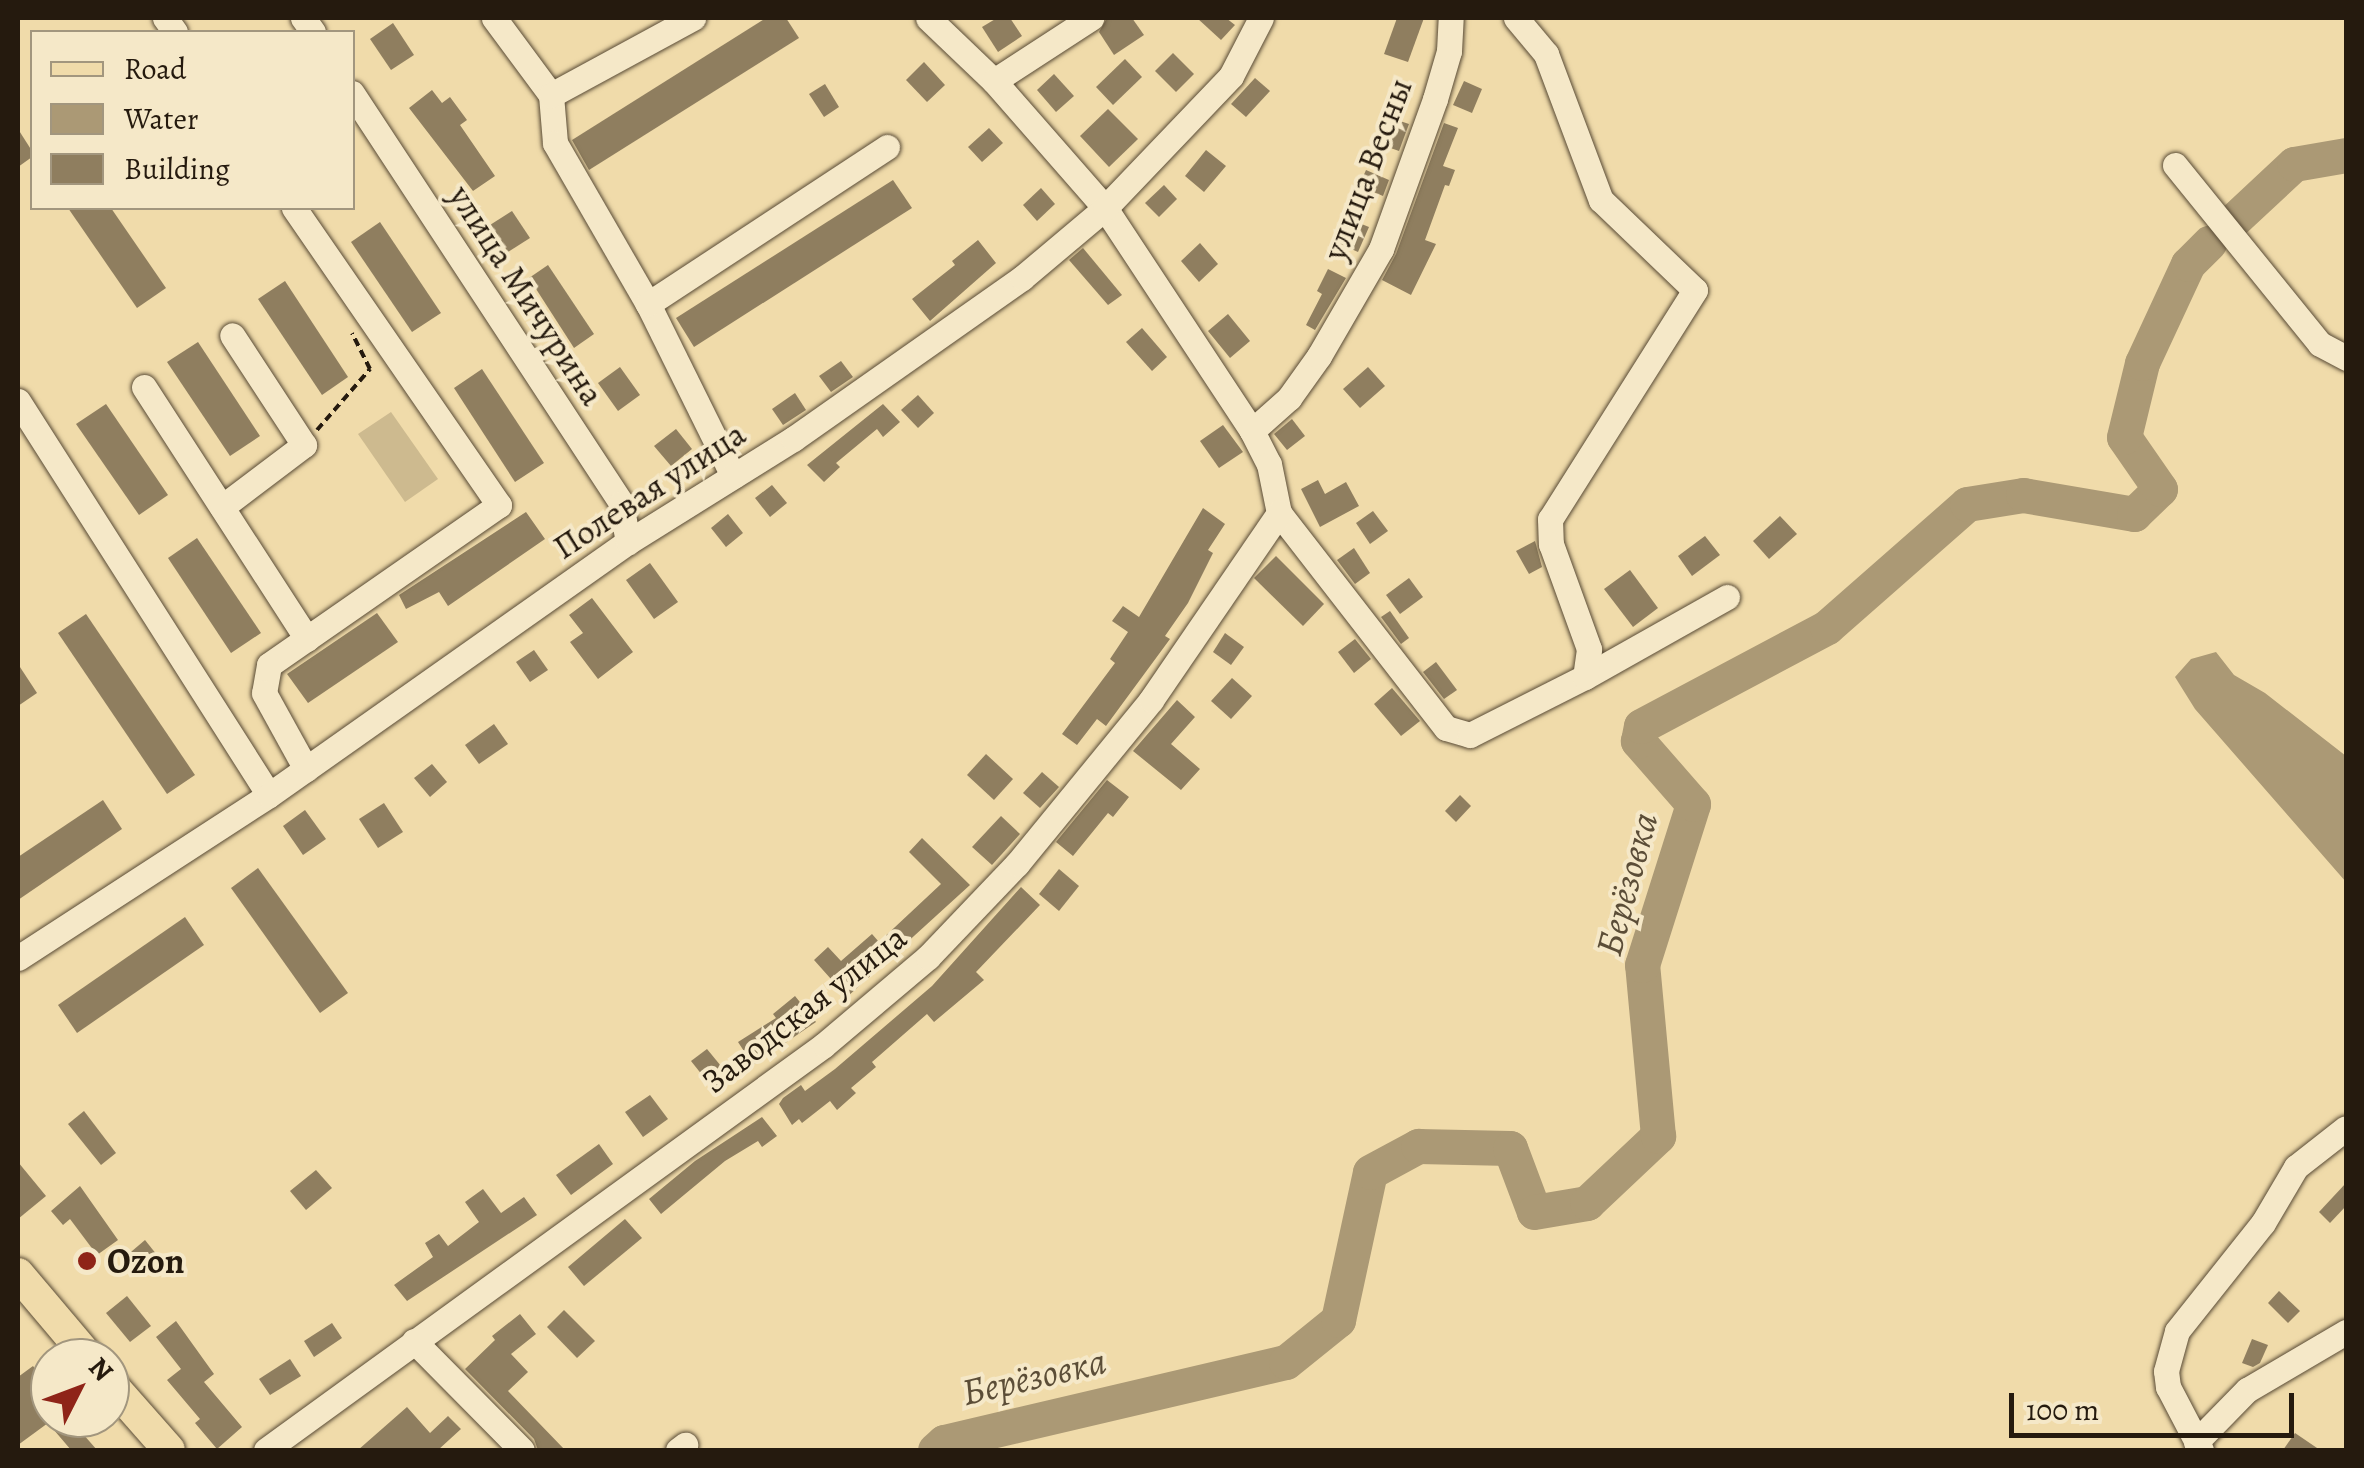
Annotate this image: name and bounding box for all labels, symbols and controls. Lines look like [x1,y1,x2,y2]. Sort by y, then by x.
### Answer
legend [30,30,355,210]
text: Road [124,49,186,89]
street label: улица Весны [1313,72,1421,266]
text: Water [124,99,198,139]
text: Building [124,149,230,189]
street label: улица Мичурина [440,177,614,413]
street label: Полевая улица [545,412,753,568]
water label: Берёзовка [1586,807,1668,961]
street label: Заводская улица [693,916,915,1102]
place label: Ozon [107,1240,184,1282]
marker: Ozon [76,1250,98,1272]
north arrow [30,1338,130,1438]
water label: Берёзовка [957,1338,1111,1416]
text: N [80,1349,122,1390]
scale bar [2014,1373,2299,1435]
text: 100 m [2026,1390,2099,1430]

